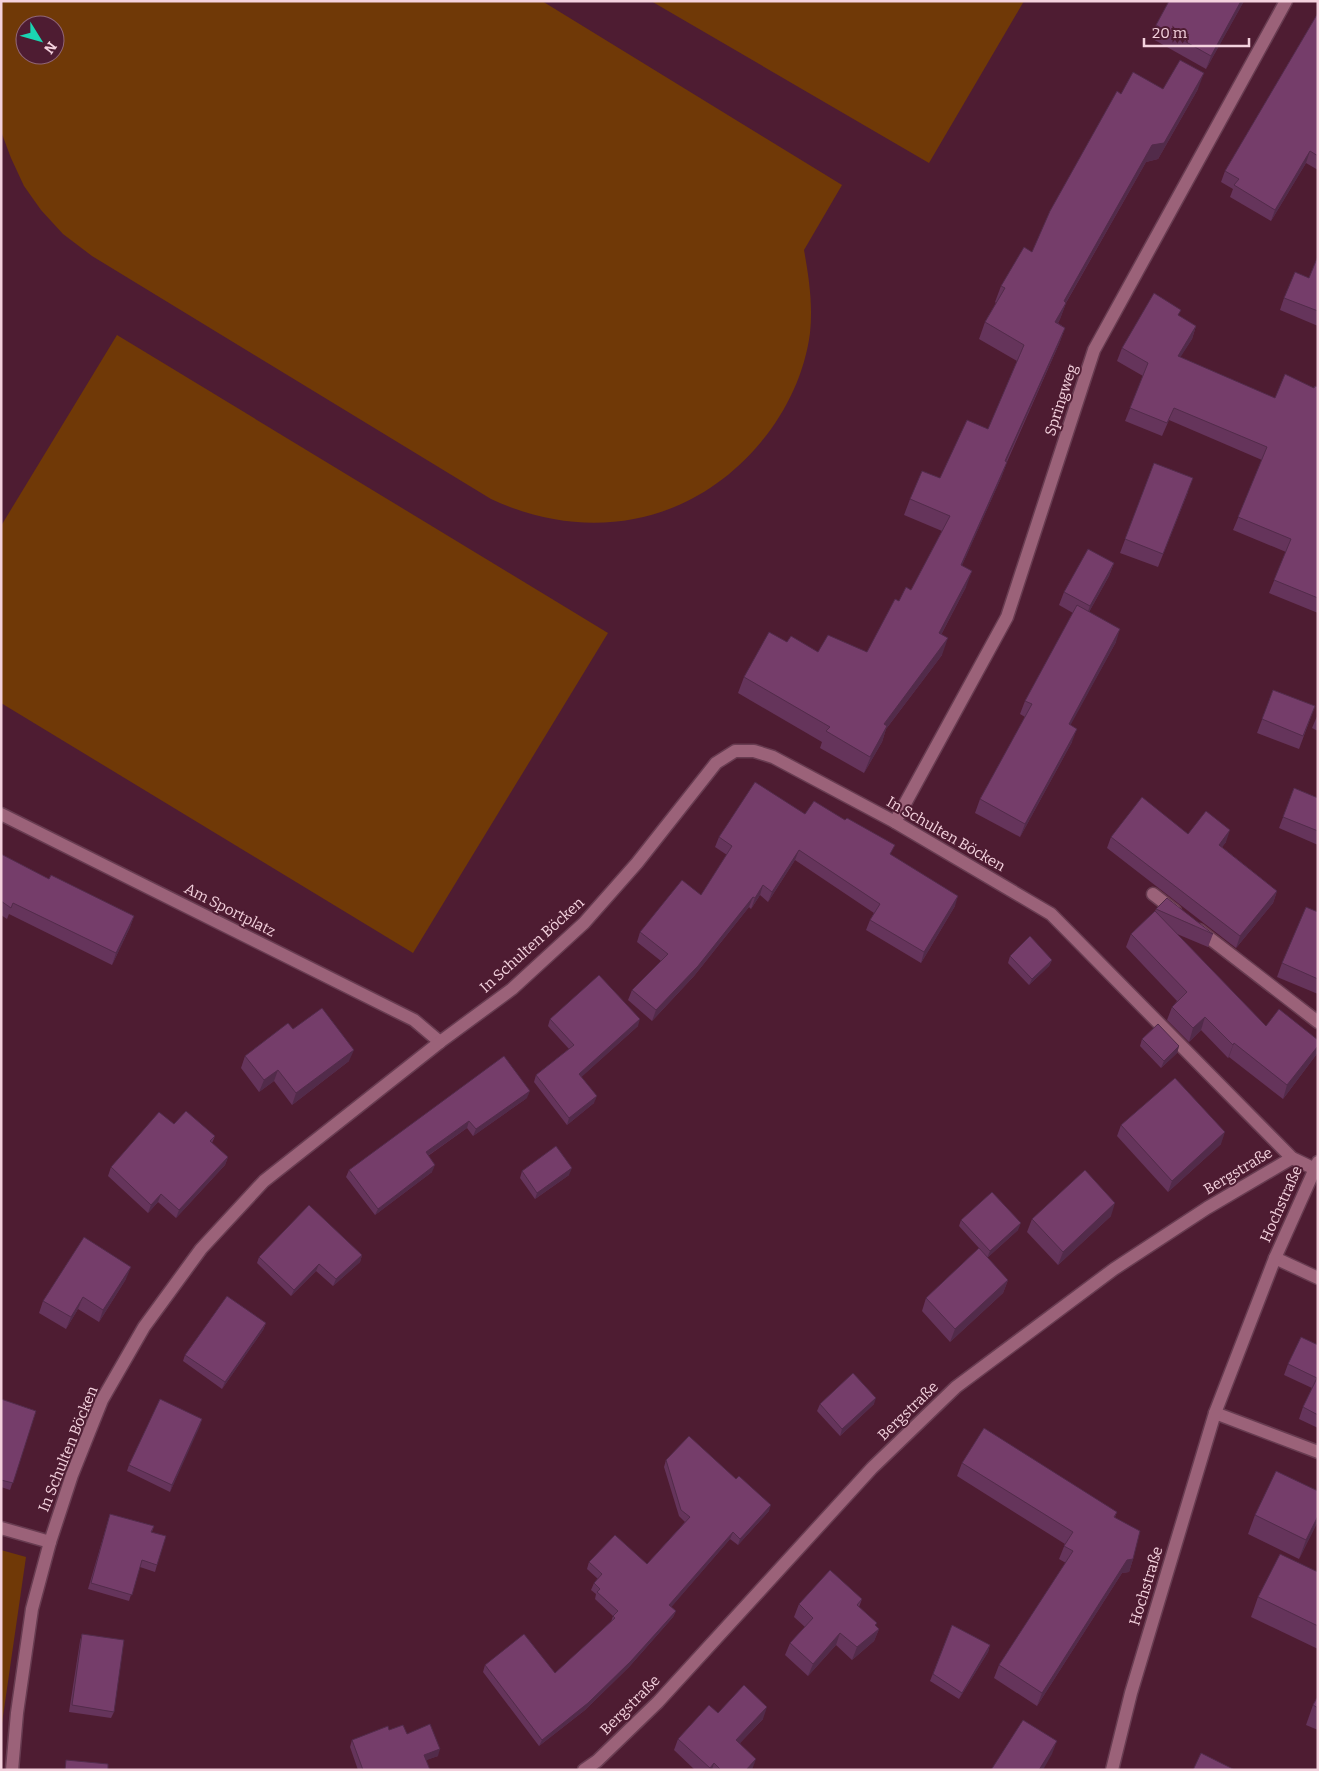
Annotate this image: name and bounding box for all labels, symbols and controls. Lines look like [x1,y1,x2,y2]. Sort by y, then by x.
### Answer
north arrow [15,15,65,65]
scale bar [1144,15,1249,47]
text: 20 m [1152,24,1188,42]
text: N [40,38,60,57]
street label: Springweg [1041,362,1081,438]
street label: In Schulten Böcken [883,793,1009,876]
street label: Am Sportplatz [181,879,279,941]
street label: In Schulten Böcken [476,893,588,997]
street label: Bergstraße [1200,1143,1276,1199]
street label: Hochstraße [1256,1163,1306,1245]
street label: Bergstraße [874,1378,942,1444]
street label: In Schulten Böcken [35,1383,102,1515]
street label: Hochstraße [1125,1544,1167,1628]
street label: Bergstraße [596,1671,664,1739]

